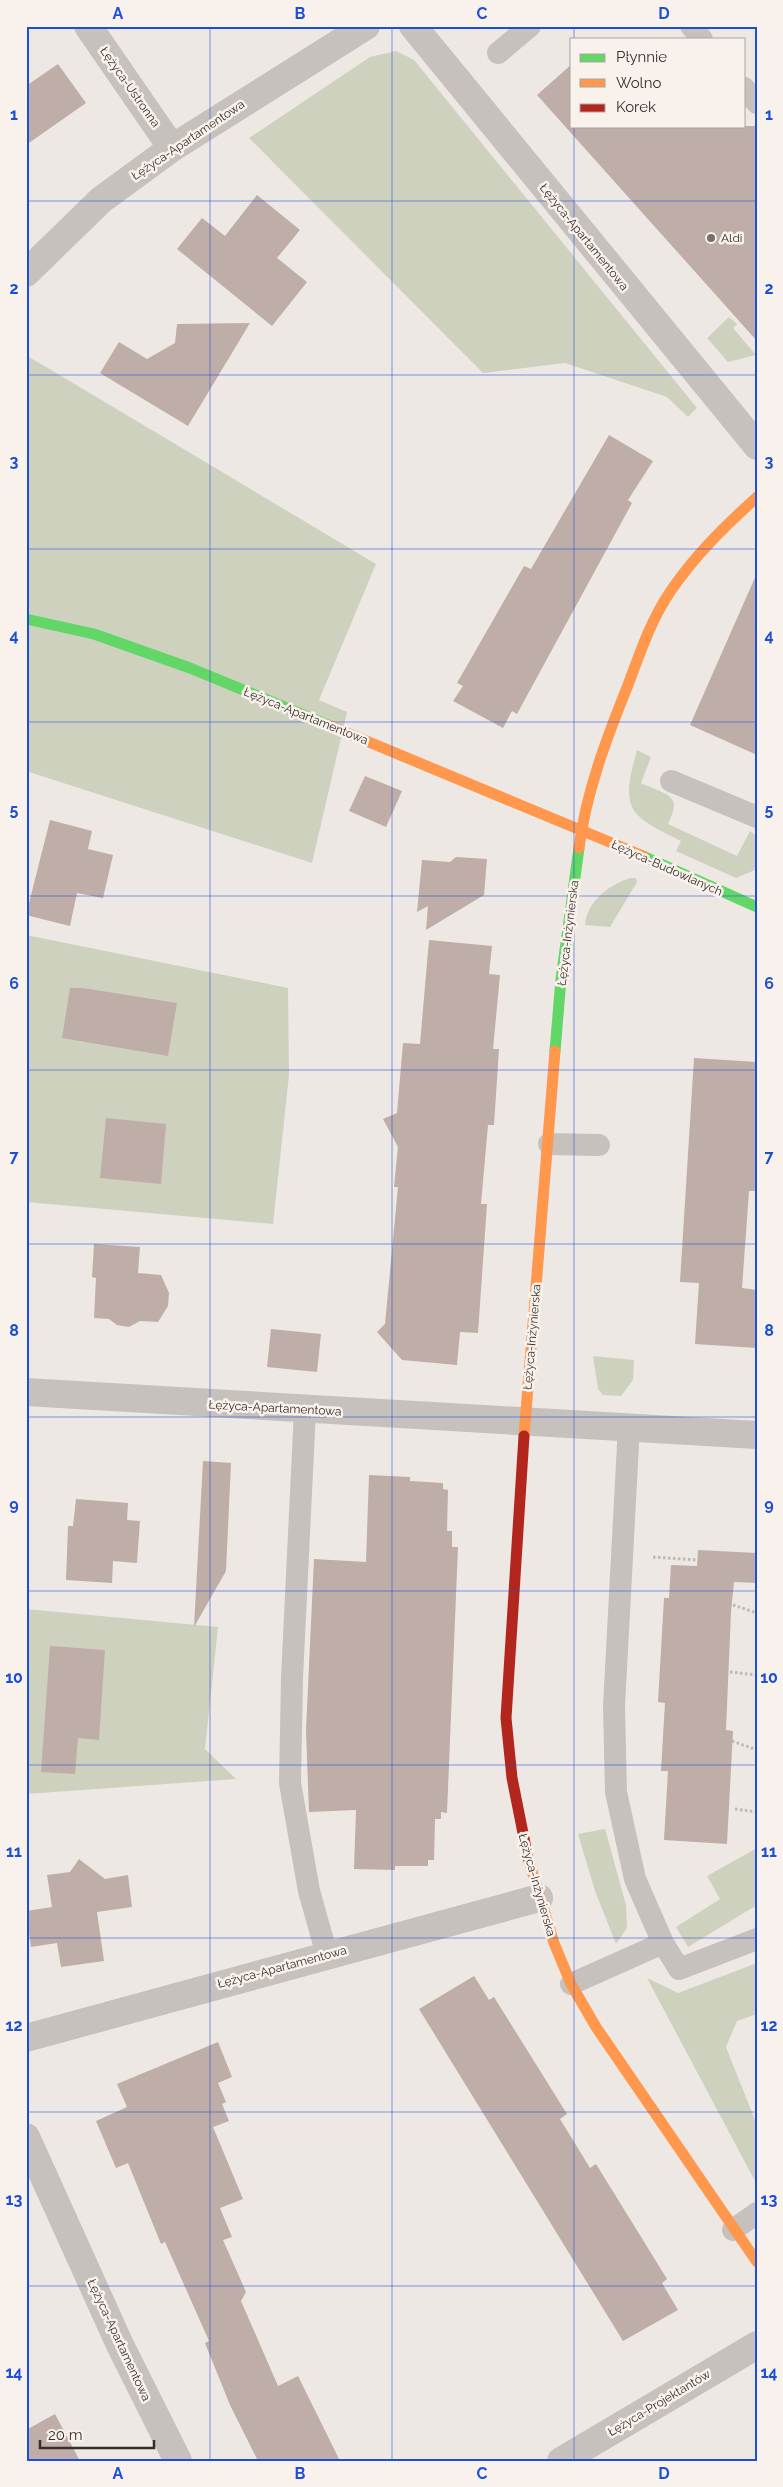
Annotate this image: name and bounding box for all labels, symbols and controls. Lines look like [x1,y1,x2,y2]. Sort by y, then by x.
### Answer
text: A [113,4,124,23]
text: B [295,4,306,23]
text: C [477,4,488,23]
text: D [658,4,670,23]
legend [570,38,746,128]
street label: Łężyca-Ustronna [97,44,163,130]
text: Płynnie [616,48,667,66]
text: Wolno [616,74,661,92]
street label: Łężyca-Apartamentowa [129,97,247,183]
text: Korek [616,98,656,116]
text: 1 [10,105,18,124]
text: 1 [765,105,773,124]
street label: Łężyca-Apartamentowa [537,181,631,293]
place label: Aldi [721,231,742,245]
marker: Aldi [705,232,717,244]
text: 2 [9,279,19,298]
text: 2 [764,279,774,298]
text: 3 [10,452,19,471]
text: 3 [765,452,774,471]
text: 4 [9,626,19,645]
text: 4 [764,626,774,645]
street label: Łężyca-Apartamentowa [242,685,370,747]
text: 5 [10,800,19,819]
text: 5 [765,800,774,819]
street label: Łężyca-Budowlanych [609,837,725,899]
street label: Łężyca-Inżynierska [555,879,581,987]
text: 6 [9,974,19,993]
text: 6 [764,974,774,993]
text: 7 [10,1147,19,1166]
text: 7 [765,1147,774,1166]
street label: Łężyca-Inżynierska [520,1283,544,1391]
text: 8 [9,1321,19,1340]
text: 8 [764,1321,774,1340]
street label: Łężyca-Apartamentowa [208,1398,342,1418]
text: 9 [9,1495,19,1514]
text: 9 [764,1495,774,1514]
text: 10 [5,1668,23,1687]
text: 10 [760,1668,778,1687]
street label: Łężyca-Inżynierska [516,1832,558,1938]
text: 11 [6,1842,22,1861]
text: 11 [761,1842,777,1861]
street label: Łężyca-Apartamentowa [216,1943,348,1991]
text: 12 [6,2016,22,2035]
text: 12 [761,2016,777,2035]
text: 13 [6,2190,22,2209]
text: 13 [761,2190,777,2209]
street label: Łężyca-Apartamentowa [85,2277,153,2403]
text: 14 [5,2363,23,2382]
text: 14 [760,2363,778,2382]
street label: Łężyca-Projektantów [605,2367,713,2439]
scale bar [40,2417,154,2449]
text: 20 m [48,2426,83,2444]
text: A [113,2464,124,2483]
text: B [295,2464,306,2483]
text: C [477,2464,488,2483]
text: D [658,2464,670,2483]

